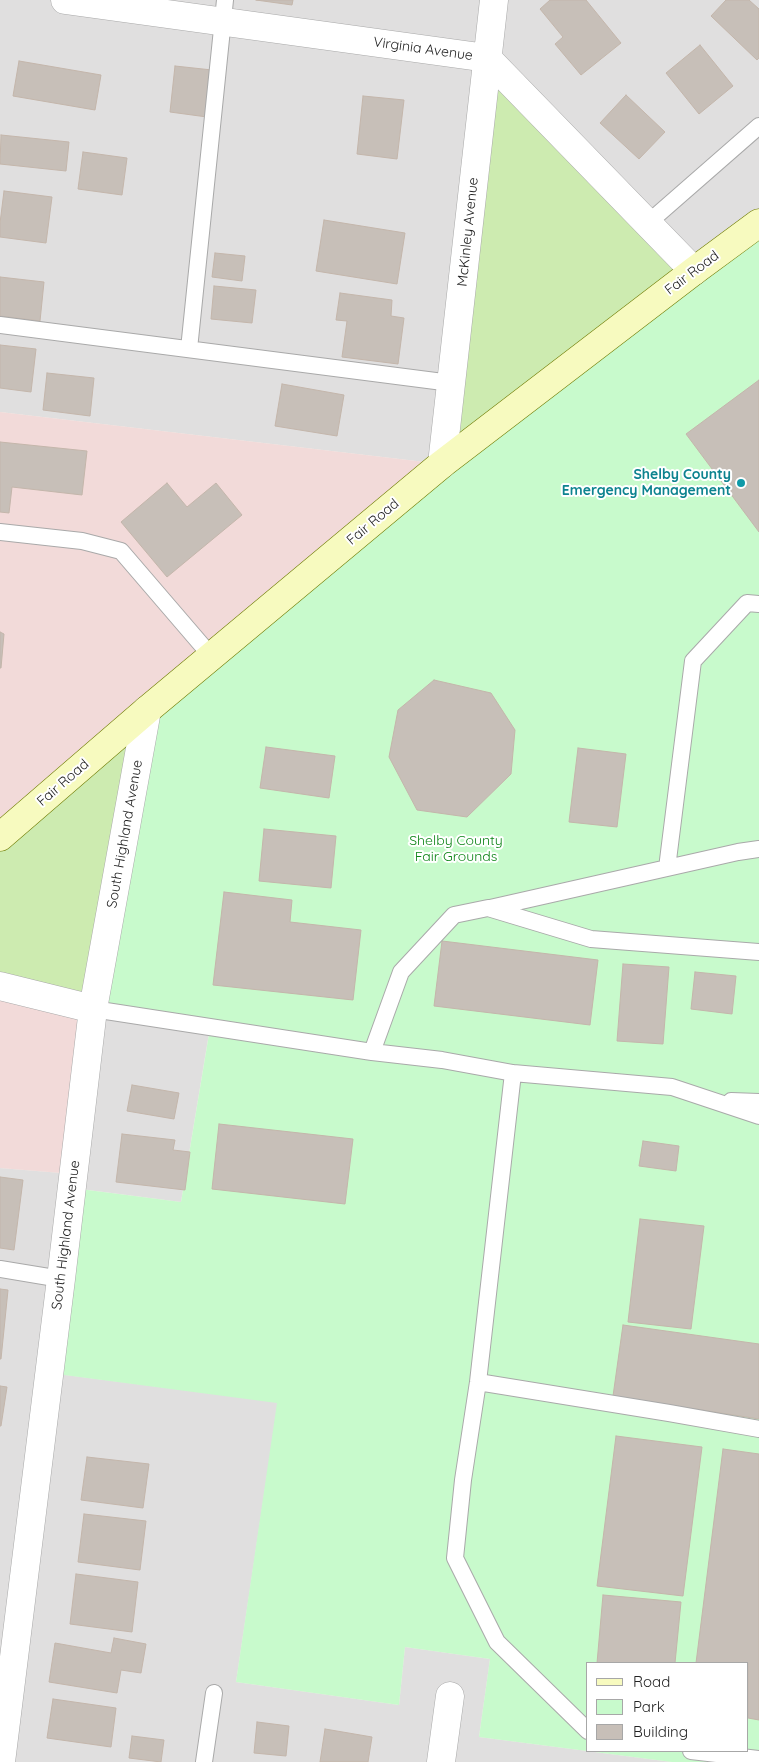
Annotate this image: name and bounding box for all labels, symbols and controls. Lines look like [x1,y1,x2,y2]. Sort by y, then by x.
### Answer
street label: Virginia Avenue [372,34,474,64]
street label: McKinley Avenue [454,176,482,288]
street label: Fair Road [662,247,722,299]
place label: Shelby County Emergency Management [562,467,731,500]
marker: Shelby County Emergency Management [735,477,747,489]
street label: Fair Road [343,495,403,549]
street label: Fair Road [34,756,92,810]
street label: South Highland Avenue [104,758,146,910]
park label: Shelby County Fair Grounds [409,833,503,866]
street label: South Highland Avenue [48,1159,84,1311]
legend [586,1662,749,1752]
text: Road [633,1672,670,1691]
text: Park [633,1697,665,1716]
text: Building [633,1722,688,1741]

